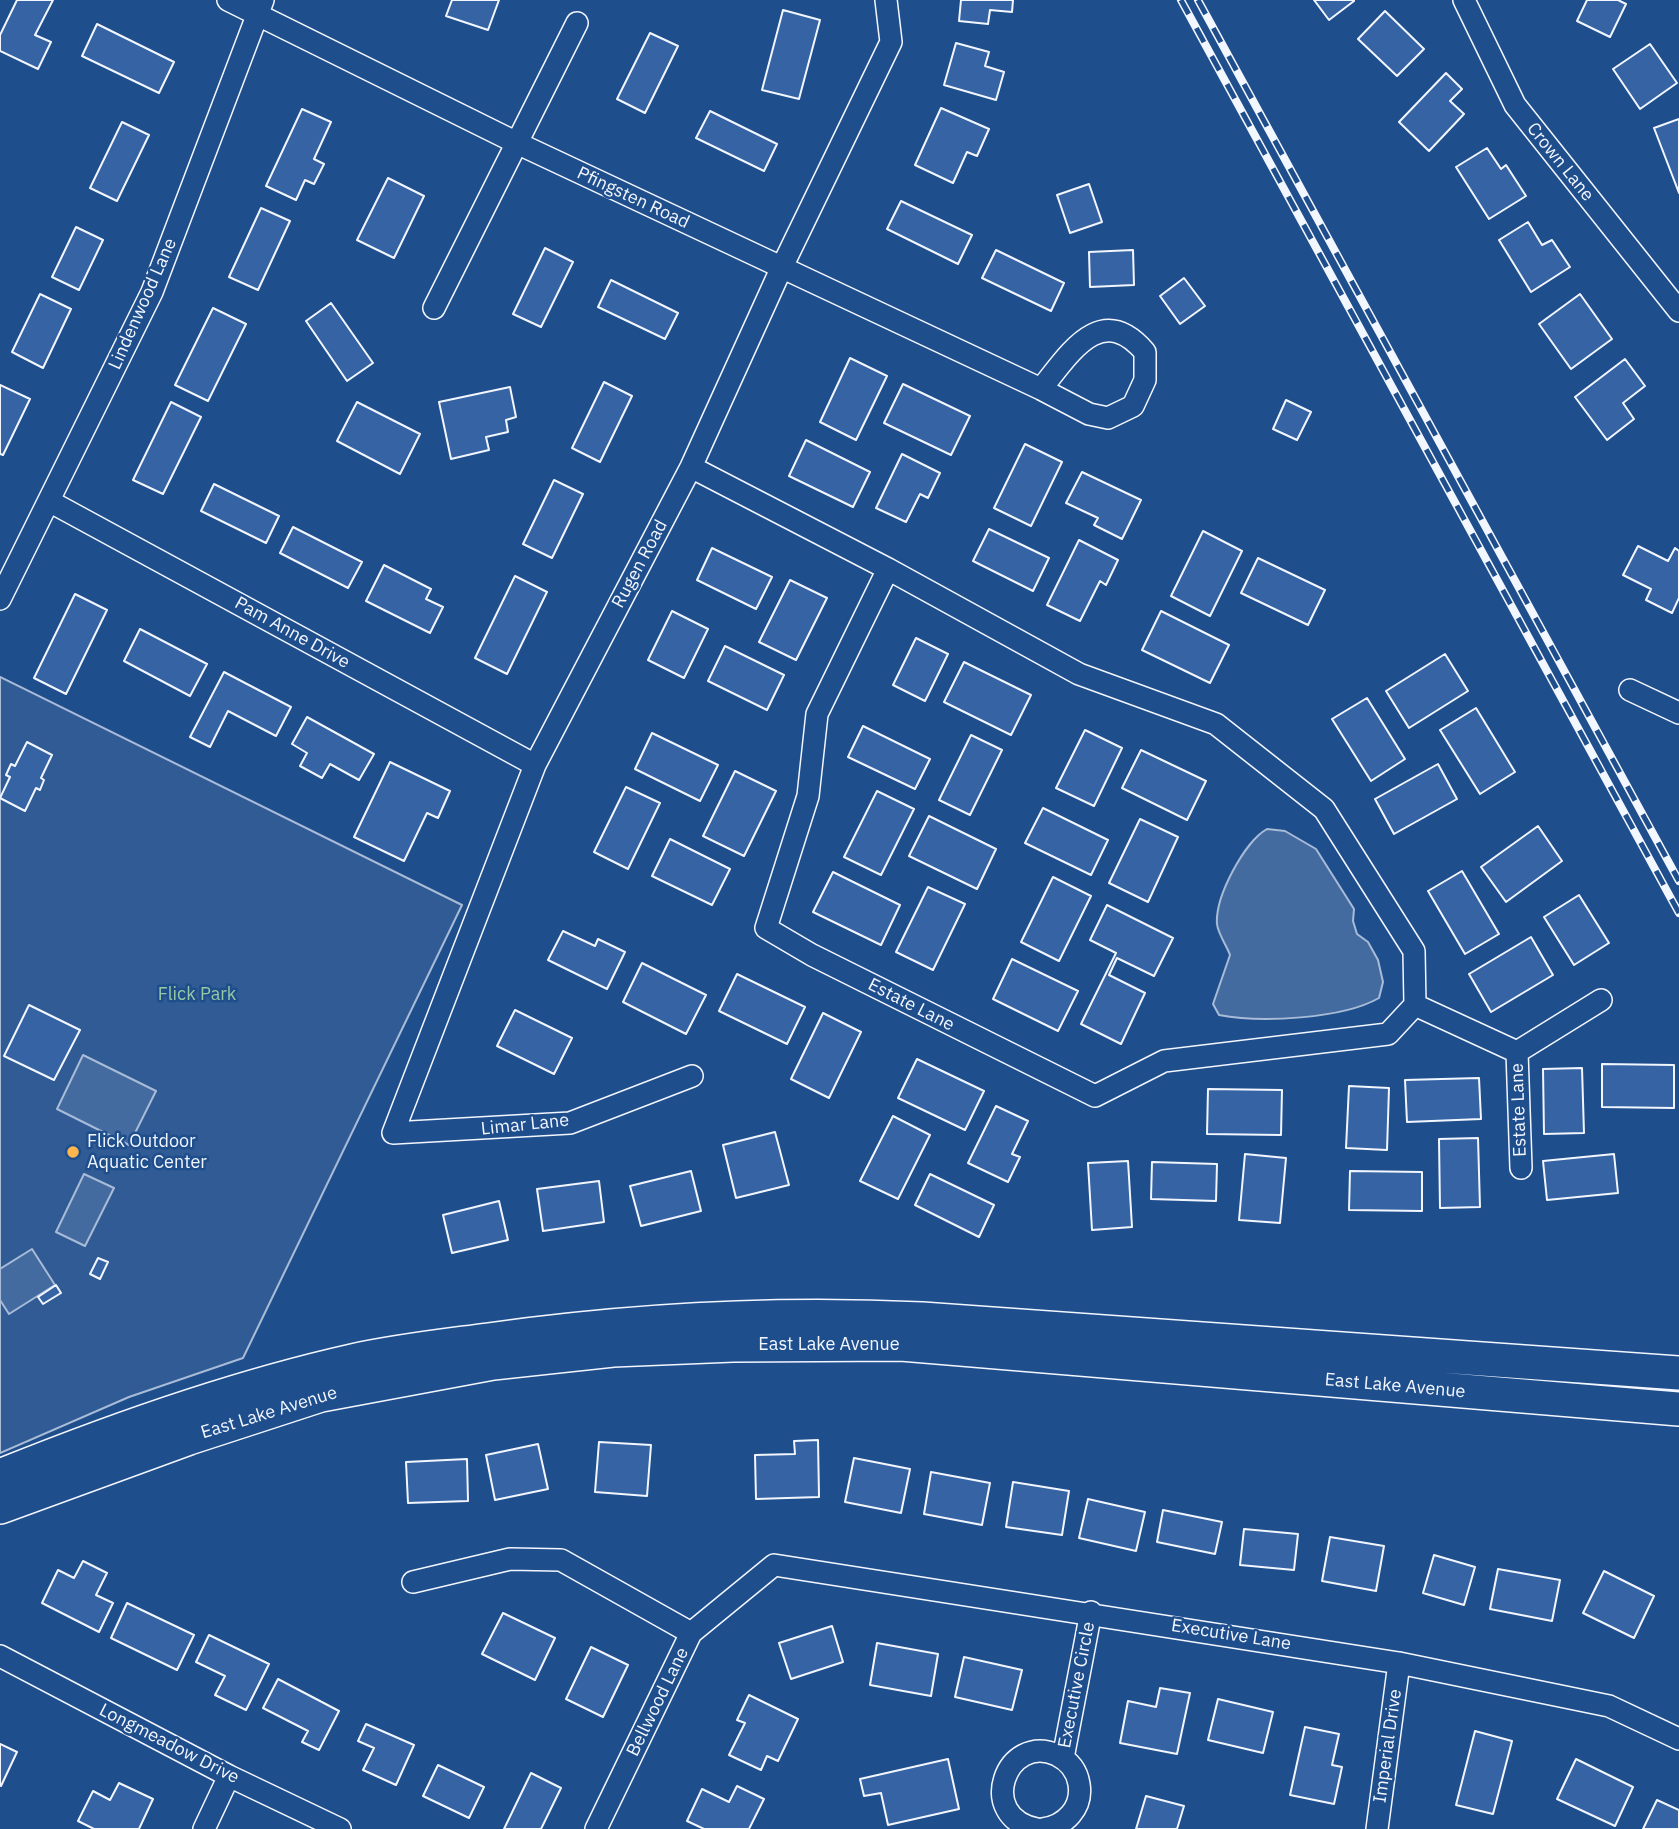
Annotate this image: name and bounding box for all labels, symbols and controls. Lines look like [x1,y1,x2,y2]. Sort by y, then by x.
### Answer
street label: Crown Lane [1522,118,1598,206]
street label: Pfingsten Road [573,163,693,233]
street label: Lindenwood Lane [104,235,182,373]
street label: Rugen Road [608,516,672,612]
street label: Pam Anne Drive [231,592,353,674]
street label: Estate Lane [864,974,958,1036]
park label: Flick Park [158,984,236,1006]
street label: Estate Lane [1507,1063,1531,1157]
street label: Limar Lane [480,1110,570,1140]
place label: Flick Outdoor Aquatic Center [87,1131,207,1174]
marker: Flick Outdoor Aquatic Center [65,1144,81,1160]
street label: East Lake Avenue [758,1334,900,1356]
street label: East Lake Avenue [1324,1369,1466,1403]
street label: East Lake Avenue [198,1382,340,1444]
street label: Executive Lane [1170,1615,1292,1655]
street label: Executive Circle [1054,1620,1100,1750]
street label: Bellwood Lane [622,1644,694,1760]
street label: Imperial Drive [1369,1688,1407,1804]
street label: Longmeadow Drive [95,1699,243,1789]

